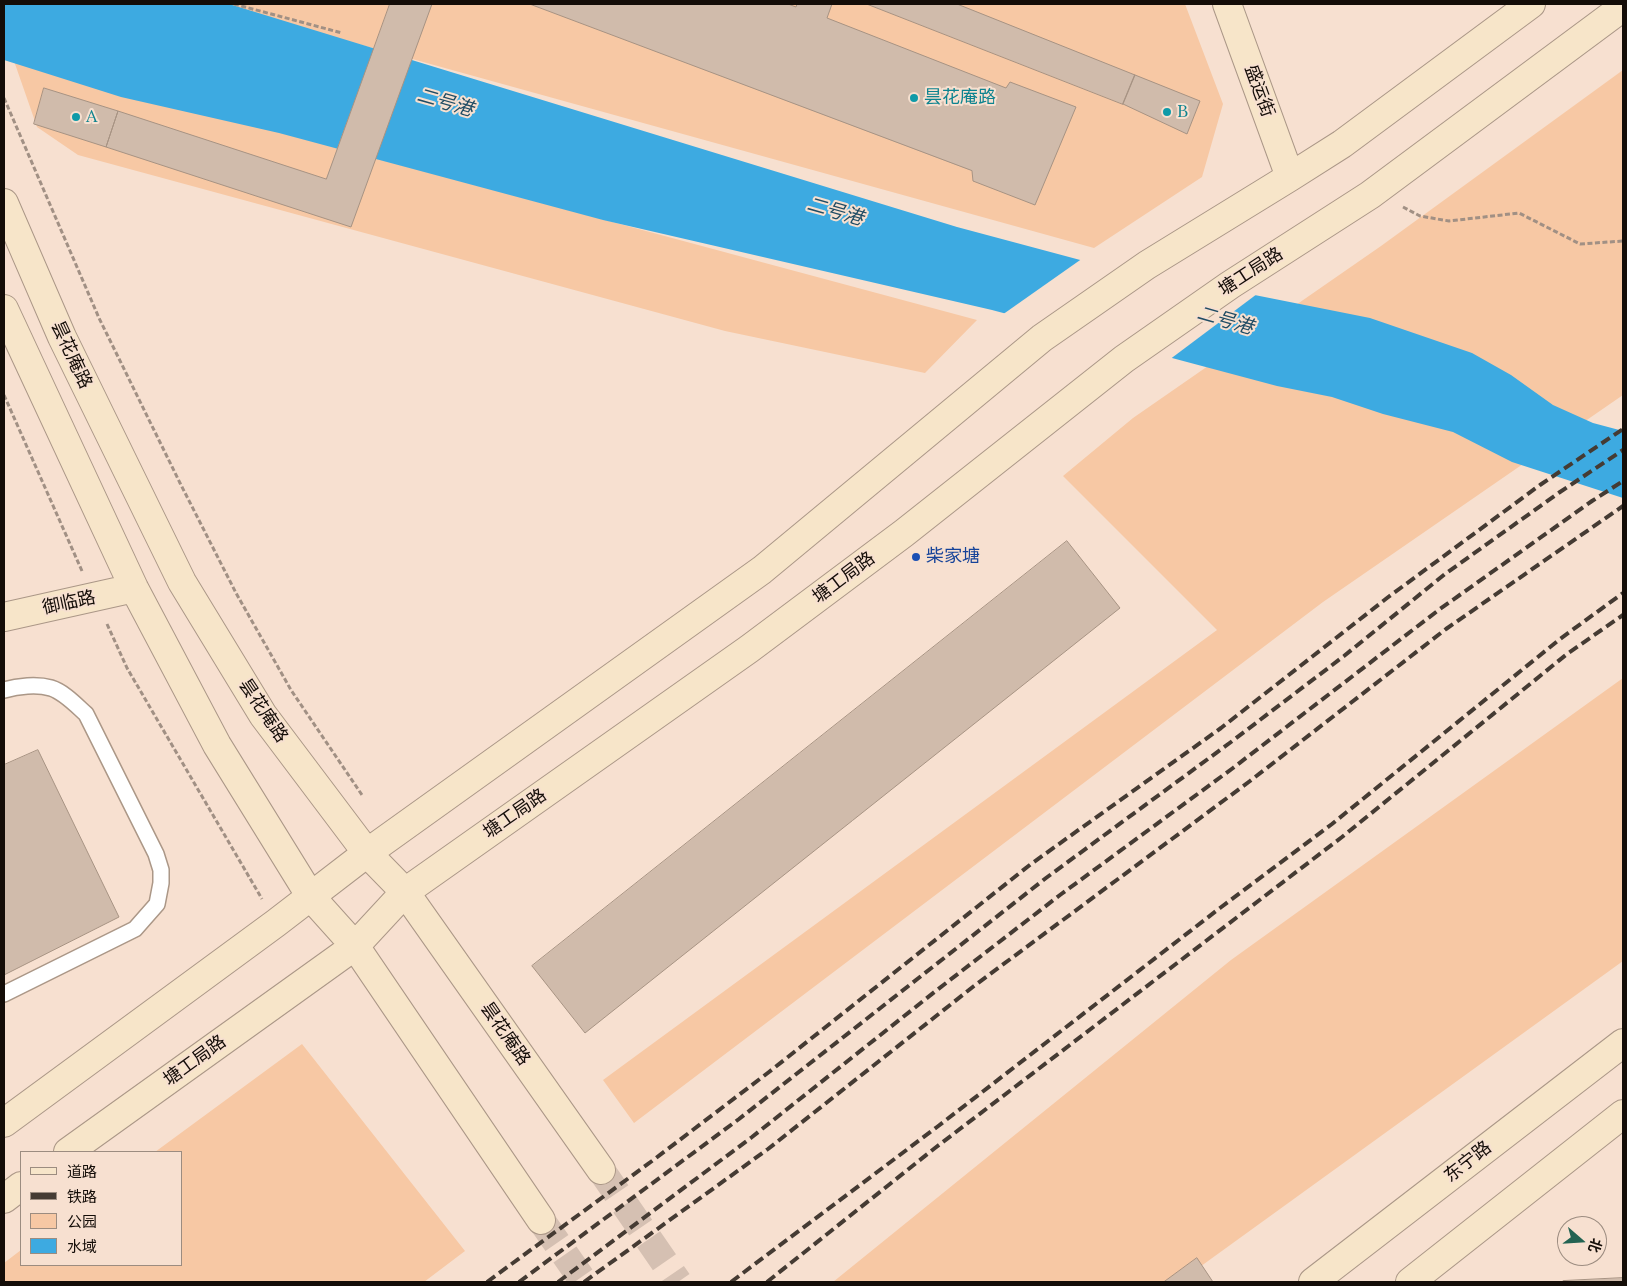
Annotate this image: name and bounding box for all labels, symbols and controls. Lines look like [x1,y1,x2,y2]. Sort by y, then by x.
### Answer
street label: 盛运街 [1240,62,1278,120]
water label: 二号港 [414,84,476,122]
place label: 昙花庵路 [924,87,996,109]
marker: 昙花庵路 [908,92,920,104]
place label: B [1177,101,1188,123]
place label: A [86,106,97,128]
marker: B [1161,106,1173,118]
marker: A [70,111,82,123]
water label: 二号港 [804,193,866,231]
street label: 塘工局路 [1215,243,1287,301]
water label: 二号港 [1194,302,1256,340]
street label: 昙花庵路 [46,318,96,392]
place label: 柴家塘 [926,546,980,568]
street label: 塘工局路 [809,548,879,608]
marker: 柴家塘 [910,551,922,563]
street label: 御临路 [40,587,98,619]
street label: 昙花庵路 [234,675,292,747]
street label: 塘工局路 [479,785,551,843]
street label: 昙花庵路 [476,998,534,1070]
street label: 塘工局路 [160,1031,230,1091]
street label: 东宁路 [1440,1137,1496,1187]
legend [20,1151,182,1266]
text: 道路 [67,1162,97,1181]
text: 铁路 [67,1187,97,1206]
text: 公园 [67,1212,97,1231]
north arrow [1557,1216,1607,1266]
text: 北 [1584,1236,1606,1255]
text: 水域 [67,1237,97,1256]

